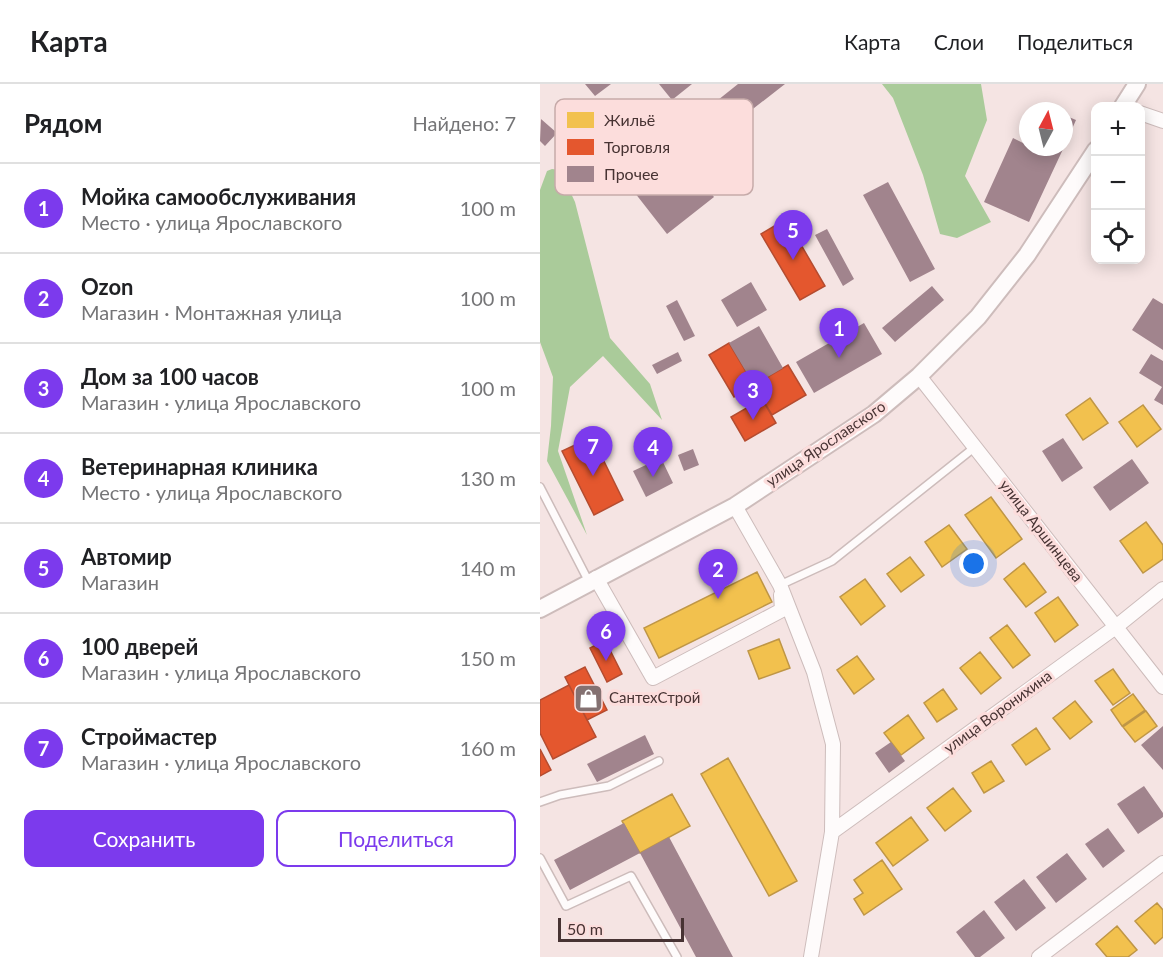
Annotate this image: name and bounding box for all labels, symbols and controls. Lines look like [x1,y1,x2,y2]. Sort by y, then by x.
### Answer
text: Карта [30,24,108,58]
text: Карта [844,29,901,54]
text: Слои [934,29,984,54]
text: Поделиться [1017,29,1133,54]
legend [555,99,753,195]
north arrow [1019,102,1073,156]
map controls [1091,102,1145,264]
button: + [1091,102,1145,156]
text: Рядом [24,107,102,139]
text: Жильё [604,110,655,129]
text: Найдено: 7 [413,111,516,135]
text: Торговля [604,137,670,156]
button: − [1091,156,1145,210]
text: Прочее [604,164,659,183]
text: Мойка самообслуживания [81,183,356,210]
text: 1 [38,196,49,220]
text: 100 m [460,196,516,220]
text: Место · улица Ярославского [81,210,342,234]
pin: 5 [774,210,812,260]
button: locate [1091,210,1145,264]
text: Ozon [81,273,134,300]
text: 2 [38,286,49,310]
text: 100 m [460,286,516,310]
text: Магазин · Монтажная улица [81,300,342,324]
pin: 1 [820,308,858,358]
text: Дом за 100 часов [81,363,259,390]
pin: 3 [734,370,772,420]
text: 3 [38,376,49,400]
text: 100 m [460,376,516,400]
text: Магазин · улица Ярославского [81,390,361,414]
street label: улица Ярославского [762,397,888,490]
pin: 7 [574,426,612,476]
pin: 4 [634,428,672,477]
text: Ветеринарная клиника [81,453,318,480]
text: 4 [38,466,49,490]
text: 130 m [460,466,516,490]
street label: улица Аршинцева [996,476,1087,585]
text: Место · улица Ярославского [81,480,342,504]
text: Автомир [81,543,172,570]
your location [959,549,988,578]
pin: 2 [698,550,738,599]
text: 5 [38,556,49,580]
text: 140 m [460,556,516,580]
text: Магазин [81,570,159,594]
pin: 6 [586,612,626,661]
text: 100 дверей [81,633,198,660]
text: 6 [38,646,49,670]
text: 150 m [460,646,516,670]
text: Магазин · улица Ярославского [81,660,361,684]
street label: улица Воронихина [940,666,1055,756]
shop icon: СантехСтрой [572,682,604,714]
place label: СантехСтрой [609,688,700,706]
text: Строймастер [81,723,217,750]
text: 7 [38,736,49,760]
text: 160 m [460,736,516,760]
text: Магазин · улица Ярославского [81,750,361,774]
button: Сохранить [24,810,264,867]
button: Поделиться [276,810,516,867]
scale bar [558,915,684,942]
text: 50 m [567,919,603,938]

